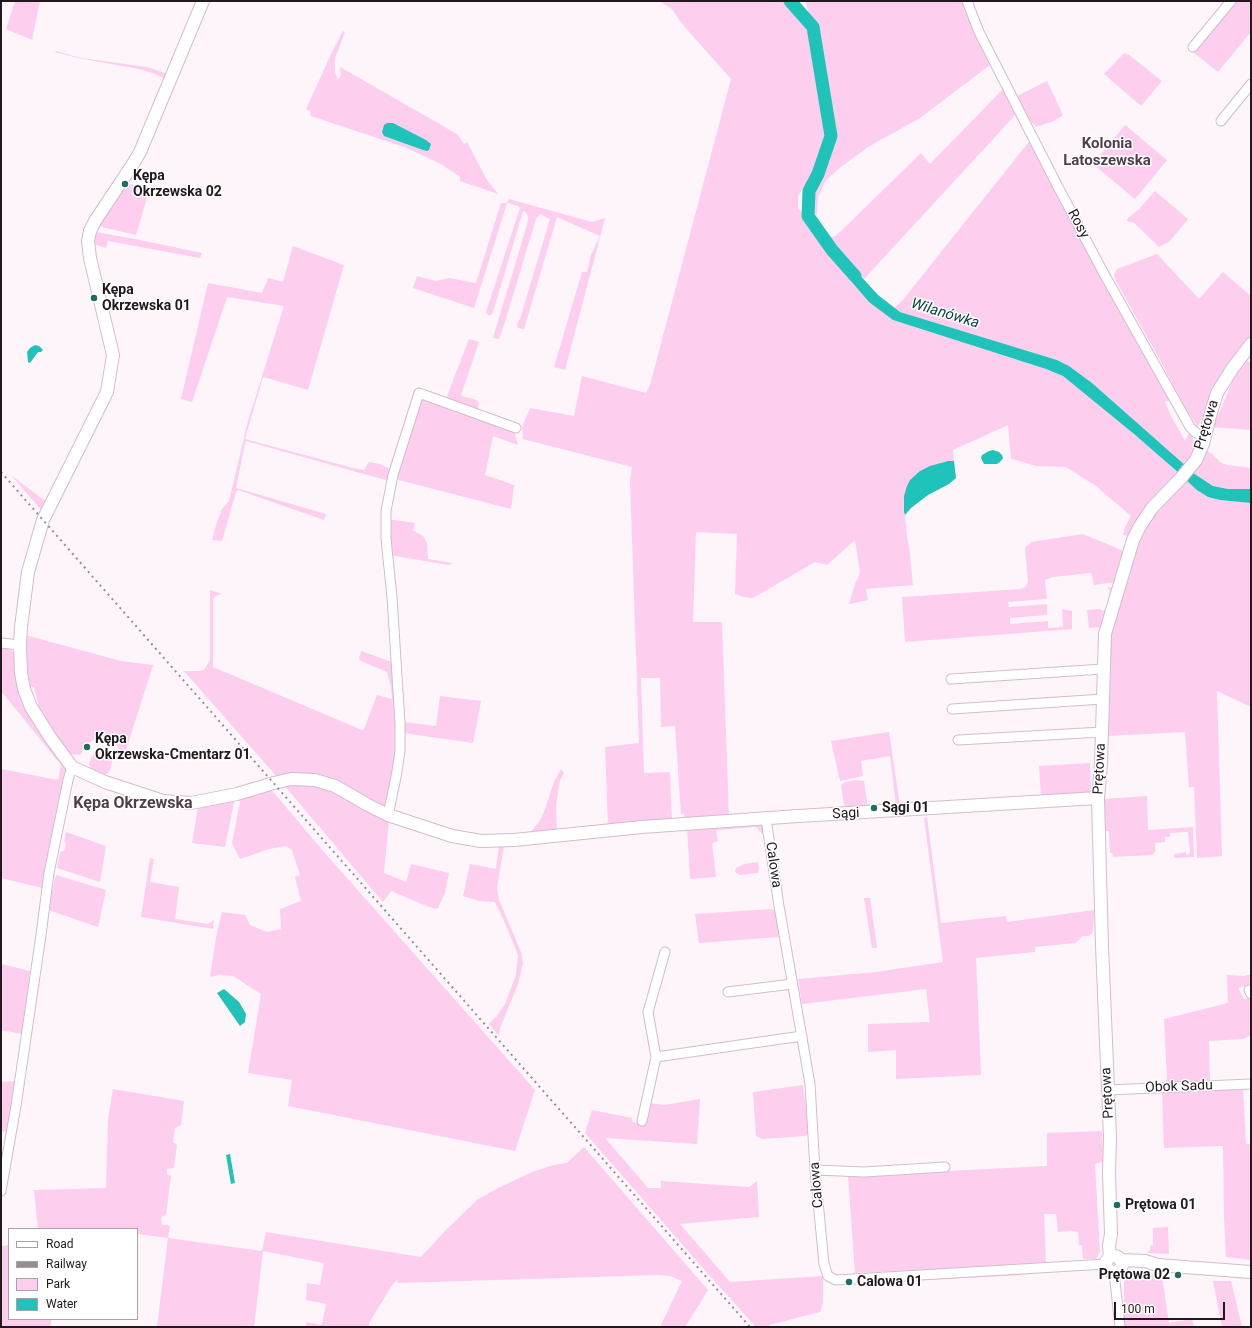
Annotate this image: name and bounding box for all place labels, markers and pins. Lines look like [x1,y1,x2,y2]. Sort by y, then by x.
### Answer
place label: Kępa Okrzewska 02 [133,168,222,200]
marker: Kępa Okrzewska 02 [120,179,130,189]
place label: Kępa Okrzewska 01 [102,282,191,314]
marker: Kępa Okrzewska 01 [89,293,99,303]
place label: Kępa Okrzewska-Cmentarz 01 [95,731,251,764]
marker: Kępa Okrzewska-Cmentarz 01 [82,742,92,752]
place label: Sągi 01 [882,800,929,816]
marker: Sągi 01 [869,803,879,813]
place label: Prętowa 01 [1125,1197,1196,1213]
marker: Prętowa 01 [1112,1200,1122,1210]
place label: Prętowa 02 [1099,1267,1170,1283]
marker: Prętowa 02 [1173,1270,1183,1280]
place label: Calowa 01 [857,1274,923,1290]
marker: Calowa 01 [844,1277,854,1287]

